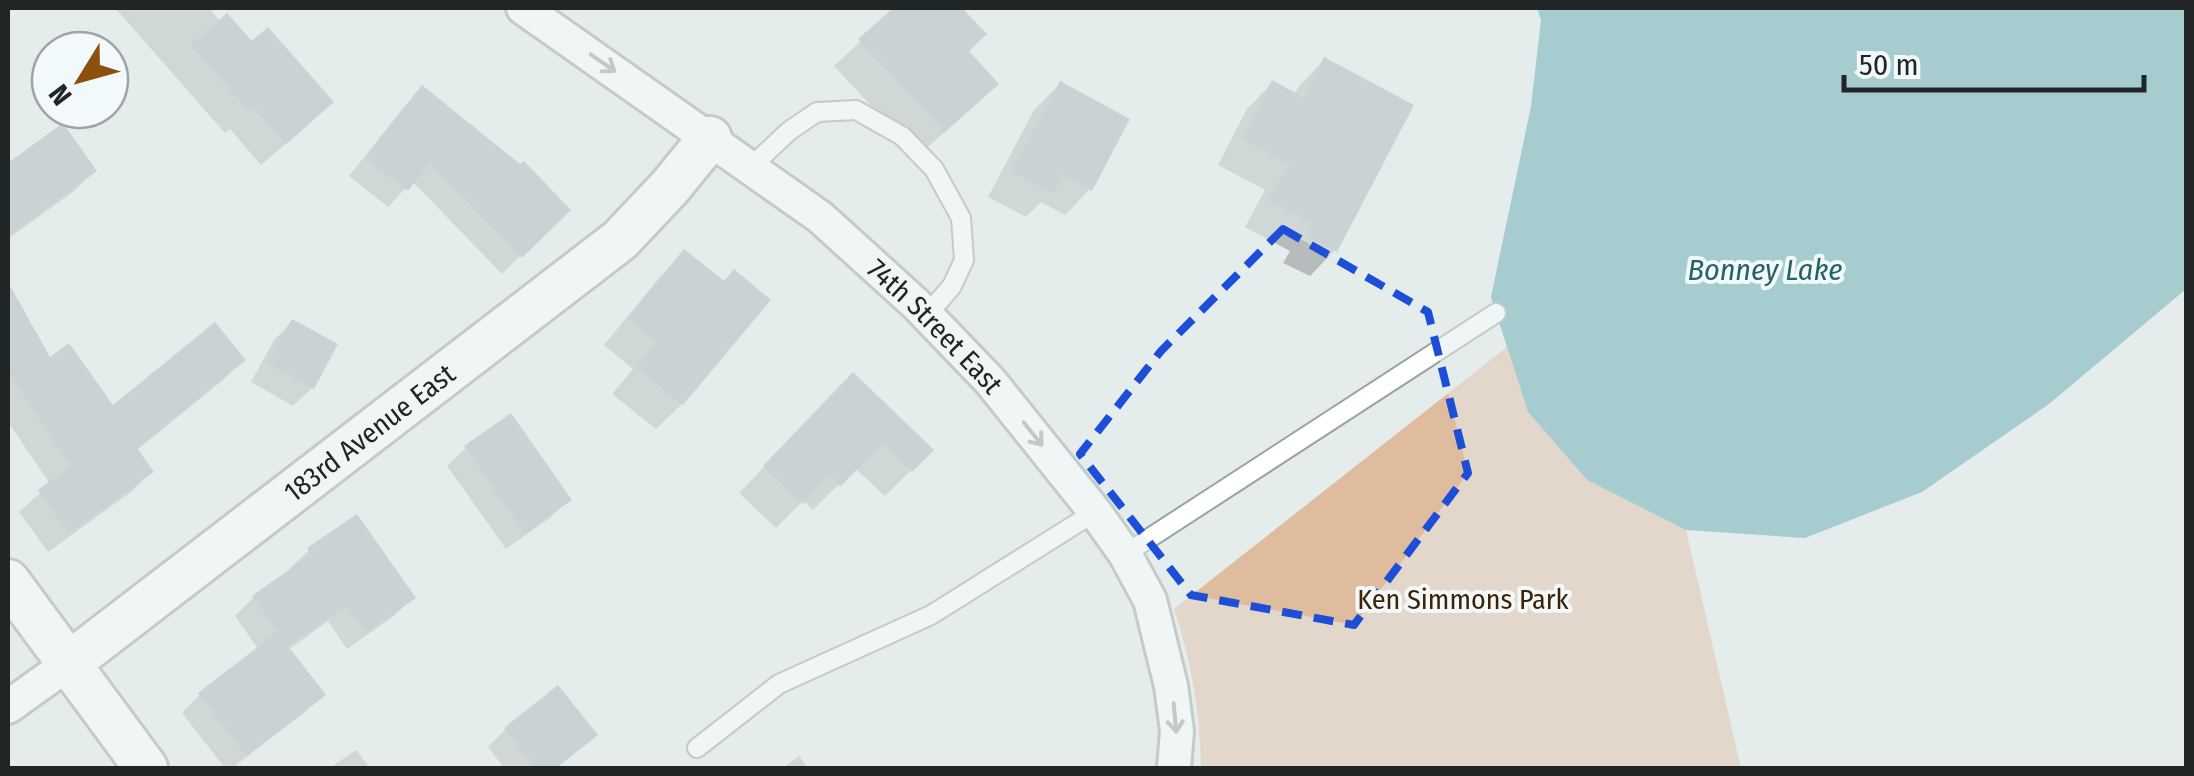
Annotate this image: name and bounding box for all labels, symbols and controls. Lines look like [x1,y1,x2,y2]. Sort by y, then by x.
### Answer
north arrow [30,30,130,130]
scale bar [1844,30,2144,92]
text: 50 m [1859,47,1919,83]
one-way arrow [589,52,616,73]
text: N [42,78,79,111]
street label: 74th Street East [861,252,1010,401]
water label: Bonney Lake [1688,252,1842,288]
street label: 183rd Avenue East [277,356,462,508]
one-way arrow [1022,420,1044,446]
park label: Ken Simmons Park [1357,583,1570,616]
one-way arrow [1165,701,1184,734]

